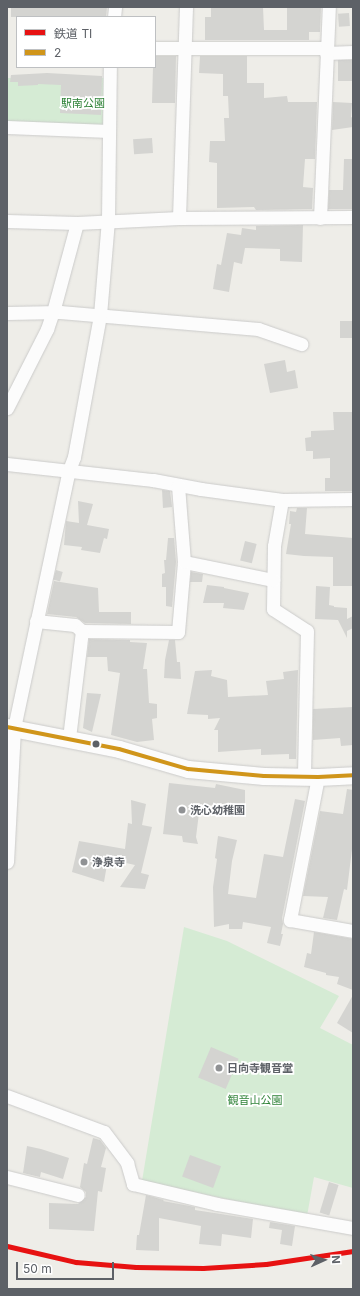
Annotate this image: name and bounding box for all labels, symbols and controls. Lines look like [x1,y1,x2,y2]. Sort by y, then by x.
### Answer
legend [16,16,156,68]
text: 鉄道 TI [54,26,92,41]
text: 2 [54,45,61,60]
park label: 駅南公園 [61,96,105,110]
unlabelled marker [91,739,101,749]
place label: 洗心幼稚園 [190,803,245,817]
marker: 洗心幼稚園 [177,805,187,815]
place label: 浄泉寺 [92,855,125,869]
marker: 浄泉寺 [79,857,89,867]
place label: 日向寺観音堂 [227,1061,293,1075]
marker: 日向寺観音堂 [214,1063,224,1073]
park label: 観音山公園 [228,1093,282,1107]
north arrow [304,1240,344,1280]
scale bar [18,1254,116,1280]
text: N [329,1255,343,1264]
text: 50 m [23,1261,52,1276]

